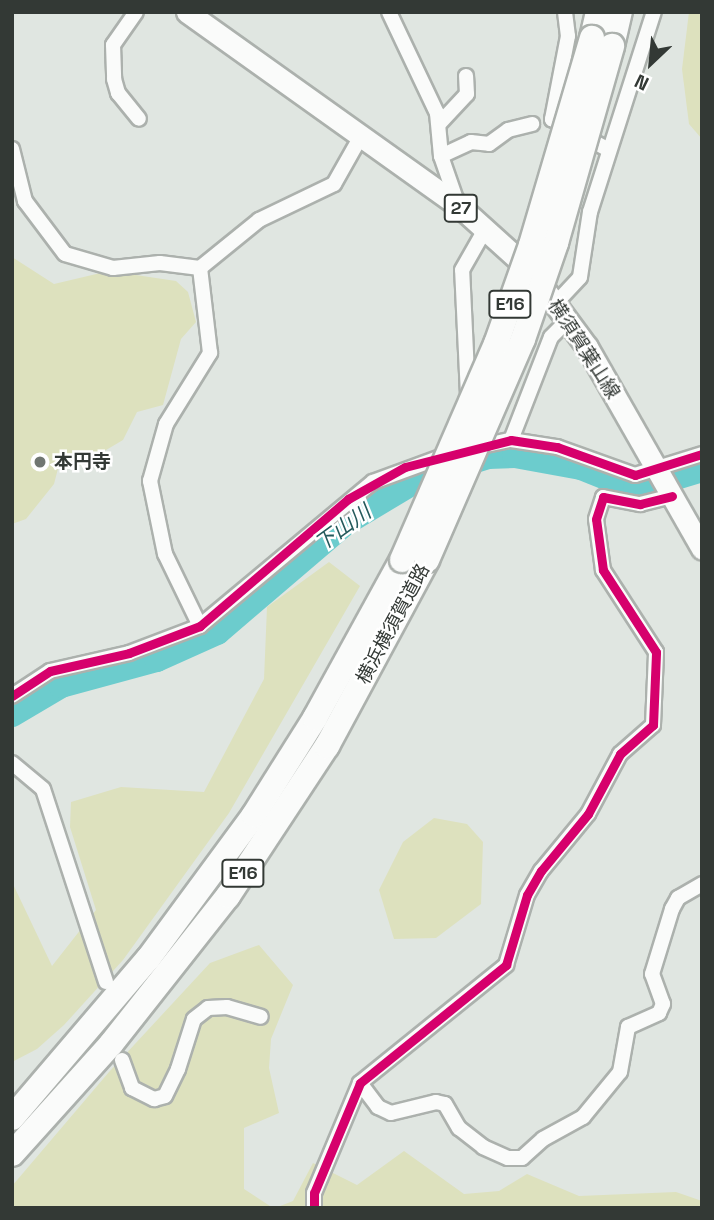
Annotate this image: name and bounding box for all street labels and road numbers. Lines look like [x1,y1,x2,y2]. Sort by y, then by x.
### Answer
road number: 27 [444,194,478,223]
road number: E16 [487,290,533,318]
street label: 横須賀葉山線 [543,295,625,403]
street label: 横浜横須賀道路 [352,560,434,688]
road number: E16 [220,858,266,888]

